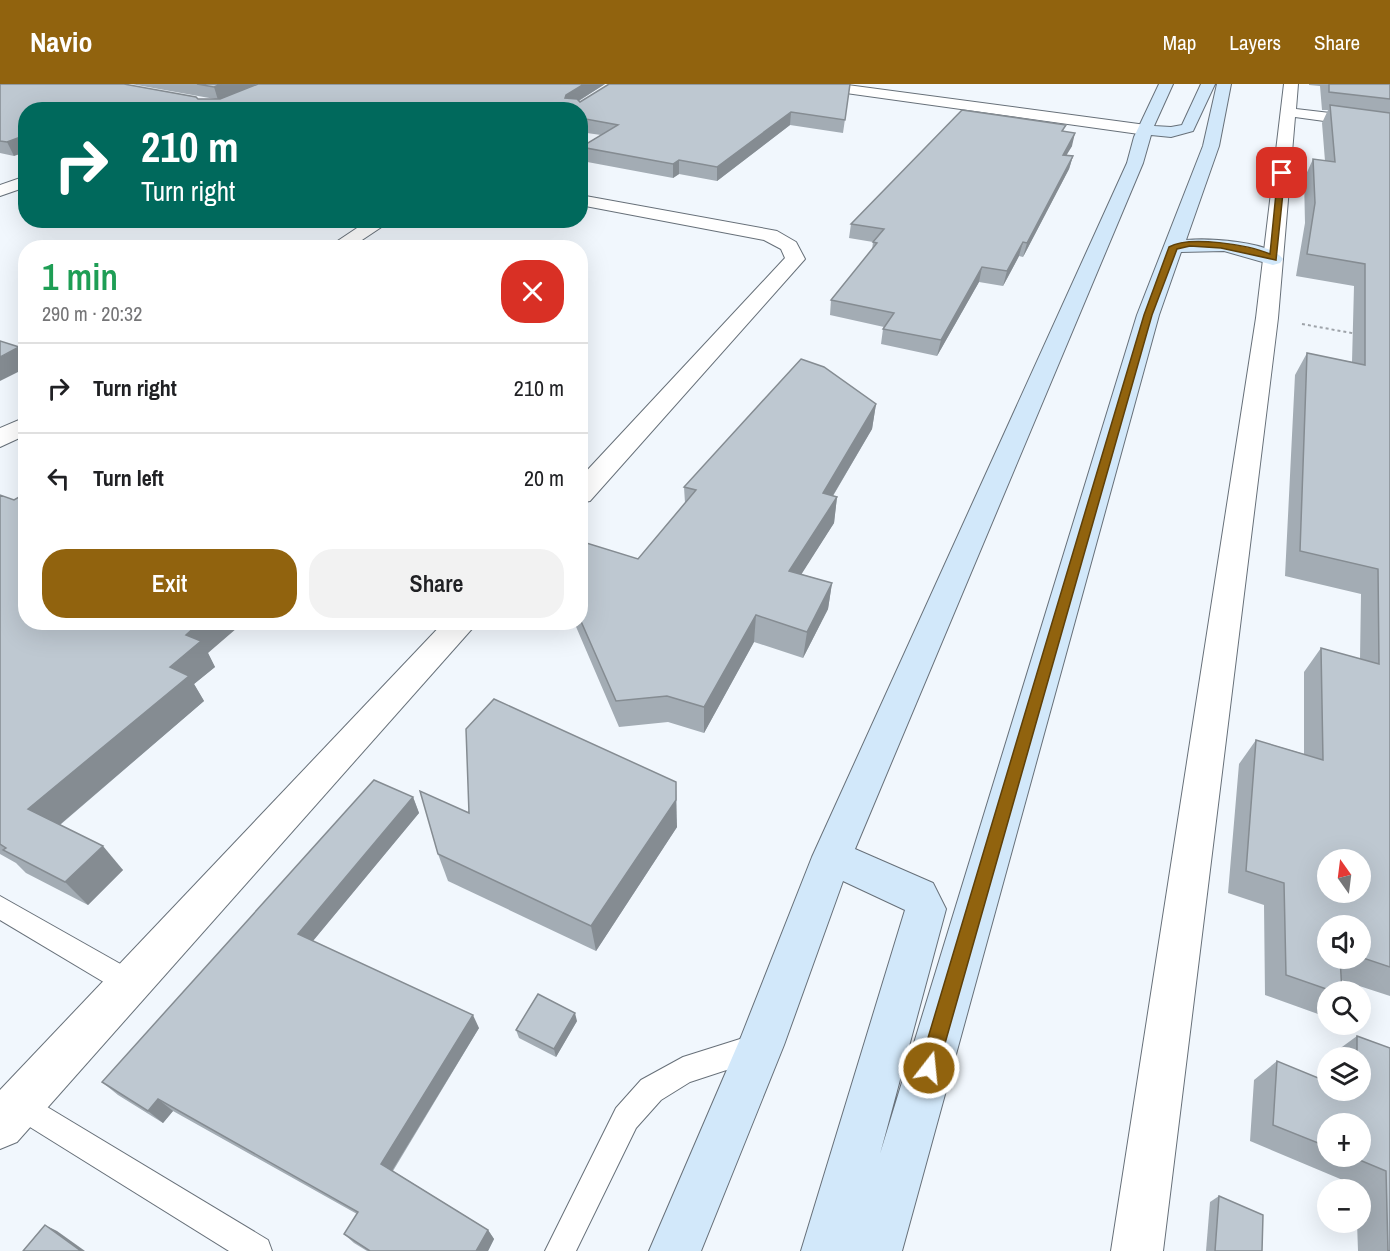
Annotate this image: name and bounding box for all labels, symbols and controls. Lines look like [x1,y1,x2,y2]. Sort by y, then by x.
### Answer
text: Navio [30,23,93,61]
text: Map [1163,28,1196,57]
text: Layers [1229,28,1281,57]
text: Share [1314,28,1360,57]
text: 210 m [141,119,239,175]
icon: right [42,126,120,204]
pin [1256,147,1307,198]
icon: arrive [1265,156,1298,189]
text: Turn right [141,173,235,209]
text: 1 min [42,253,118,301]
button: close [501,260,564,323]
text: 290 m · 20:32 [42,300,142,327]
icon: right [42,372,75,405]
text: Turn right [93,373,177,403]
text: 210 m [514,373,564,403]
icon: left [42,462,75,495]
text: Turn left [93,463,164,493]
text: 20 m [524,463,564,493]
button: Exit [42,549,297,618]
button: Share [309,549,564,618]
north arrow [1317,849,1371,903]
map controls [1317,849,1371,1233]
button: sound [1317,915,1371,969]
button: search [1317,981,1371,1035]
position arrow [897,1036,961,1100]
button: layers [1317,1047,1371,1101]
button: + [1317,1113,1371,1167]
button: − [1317,1179,1371,1233]

